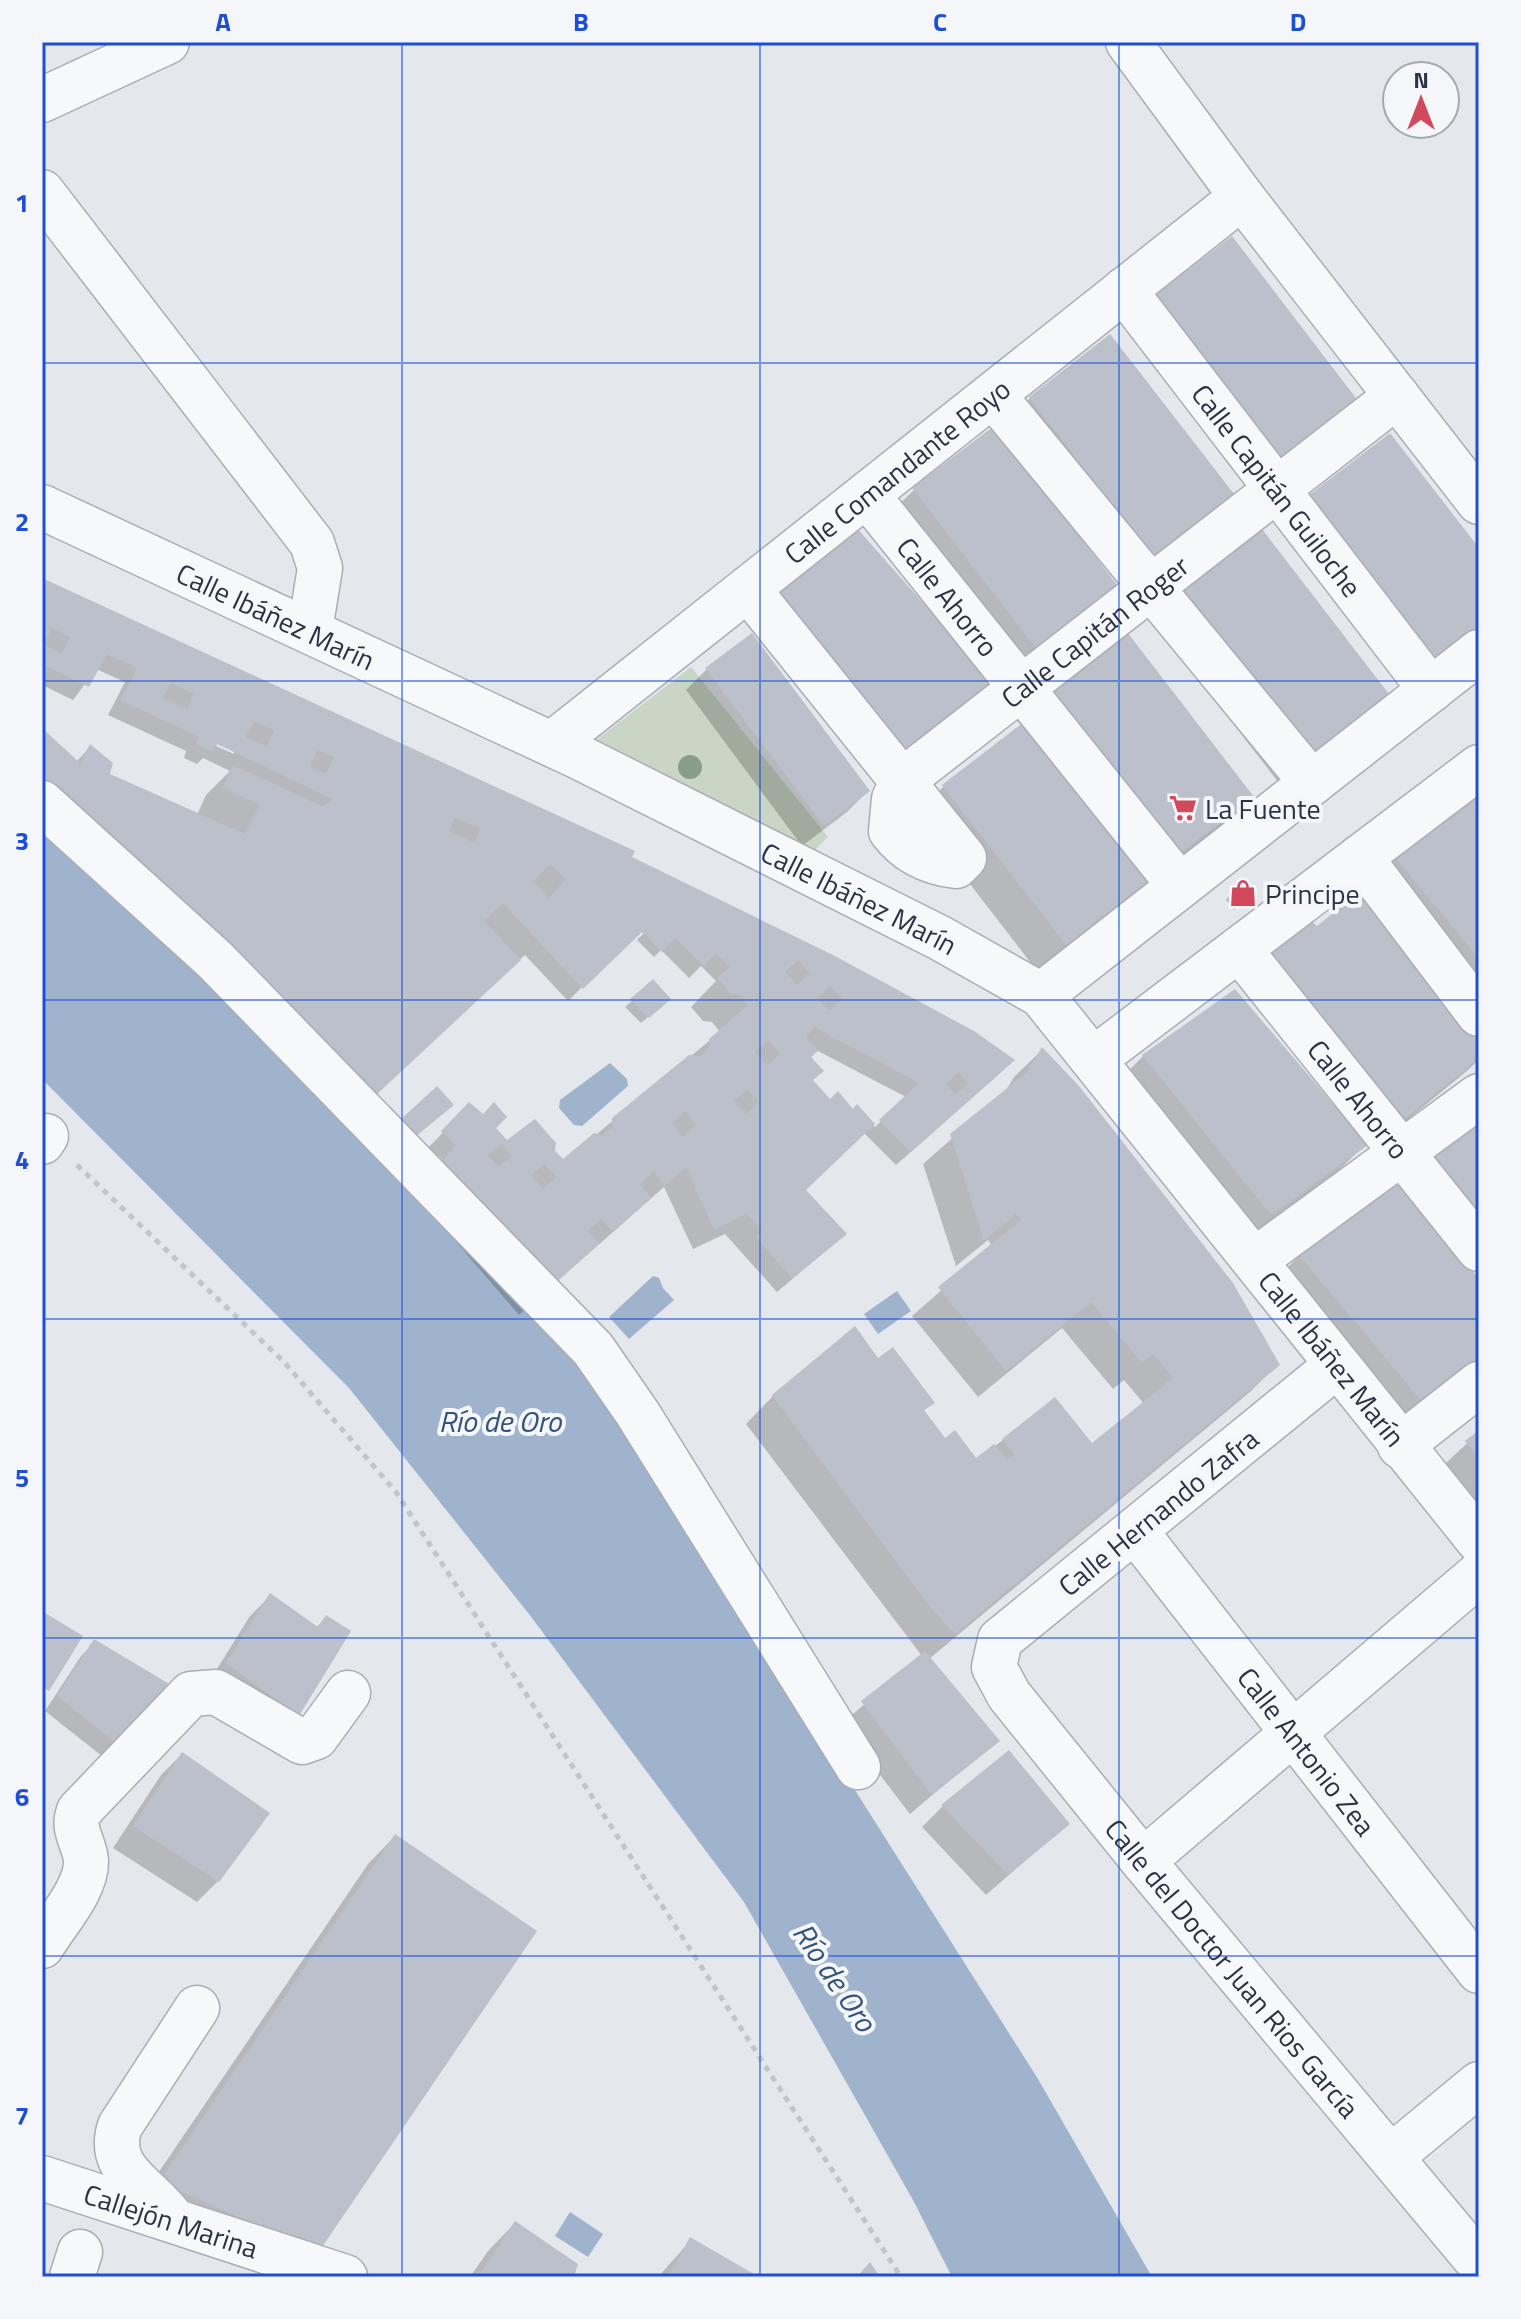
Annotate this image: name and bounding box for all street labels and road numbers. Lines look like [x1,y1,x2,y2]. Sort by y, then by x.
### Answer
street label: Calle Comandante Royo [774,367,1019,574]
street label: Calle Capitán Guiloche [1182,374,1373,606]
street label: Calle Ahorro [887,527,1010,666]
street label: Calle Capitán Roger [991,544,1198,718]
street label: Calle Ibáñez Marín [169,551,382,681]
street label: Calle Ibáñez Marín [754,830,966,965]
street label: Calle Ahorro [1297,1030,1420,1168]
street label: Calle Ibáñez Marín [1249,1261,1416,1456]
street label: Calle Hernando Zafra [1049,1418,1267,1606]
street label: Calle Antonio Zea [1227,1658,1387,1845]
street label: Calle del Doctor Juan Rios García [1095,1809,1370,2127]
street label: Callejón Marina [79,2172,264,2269]

